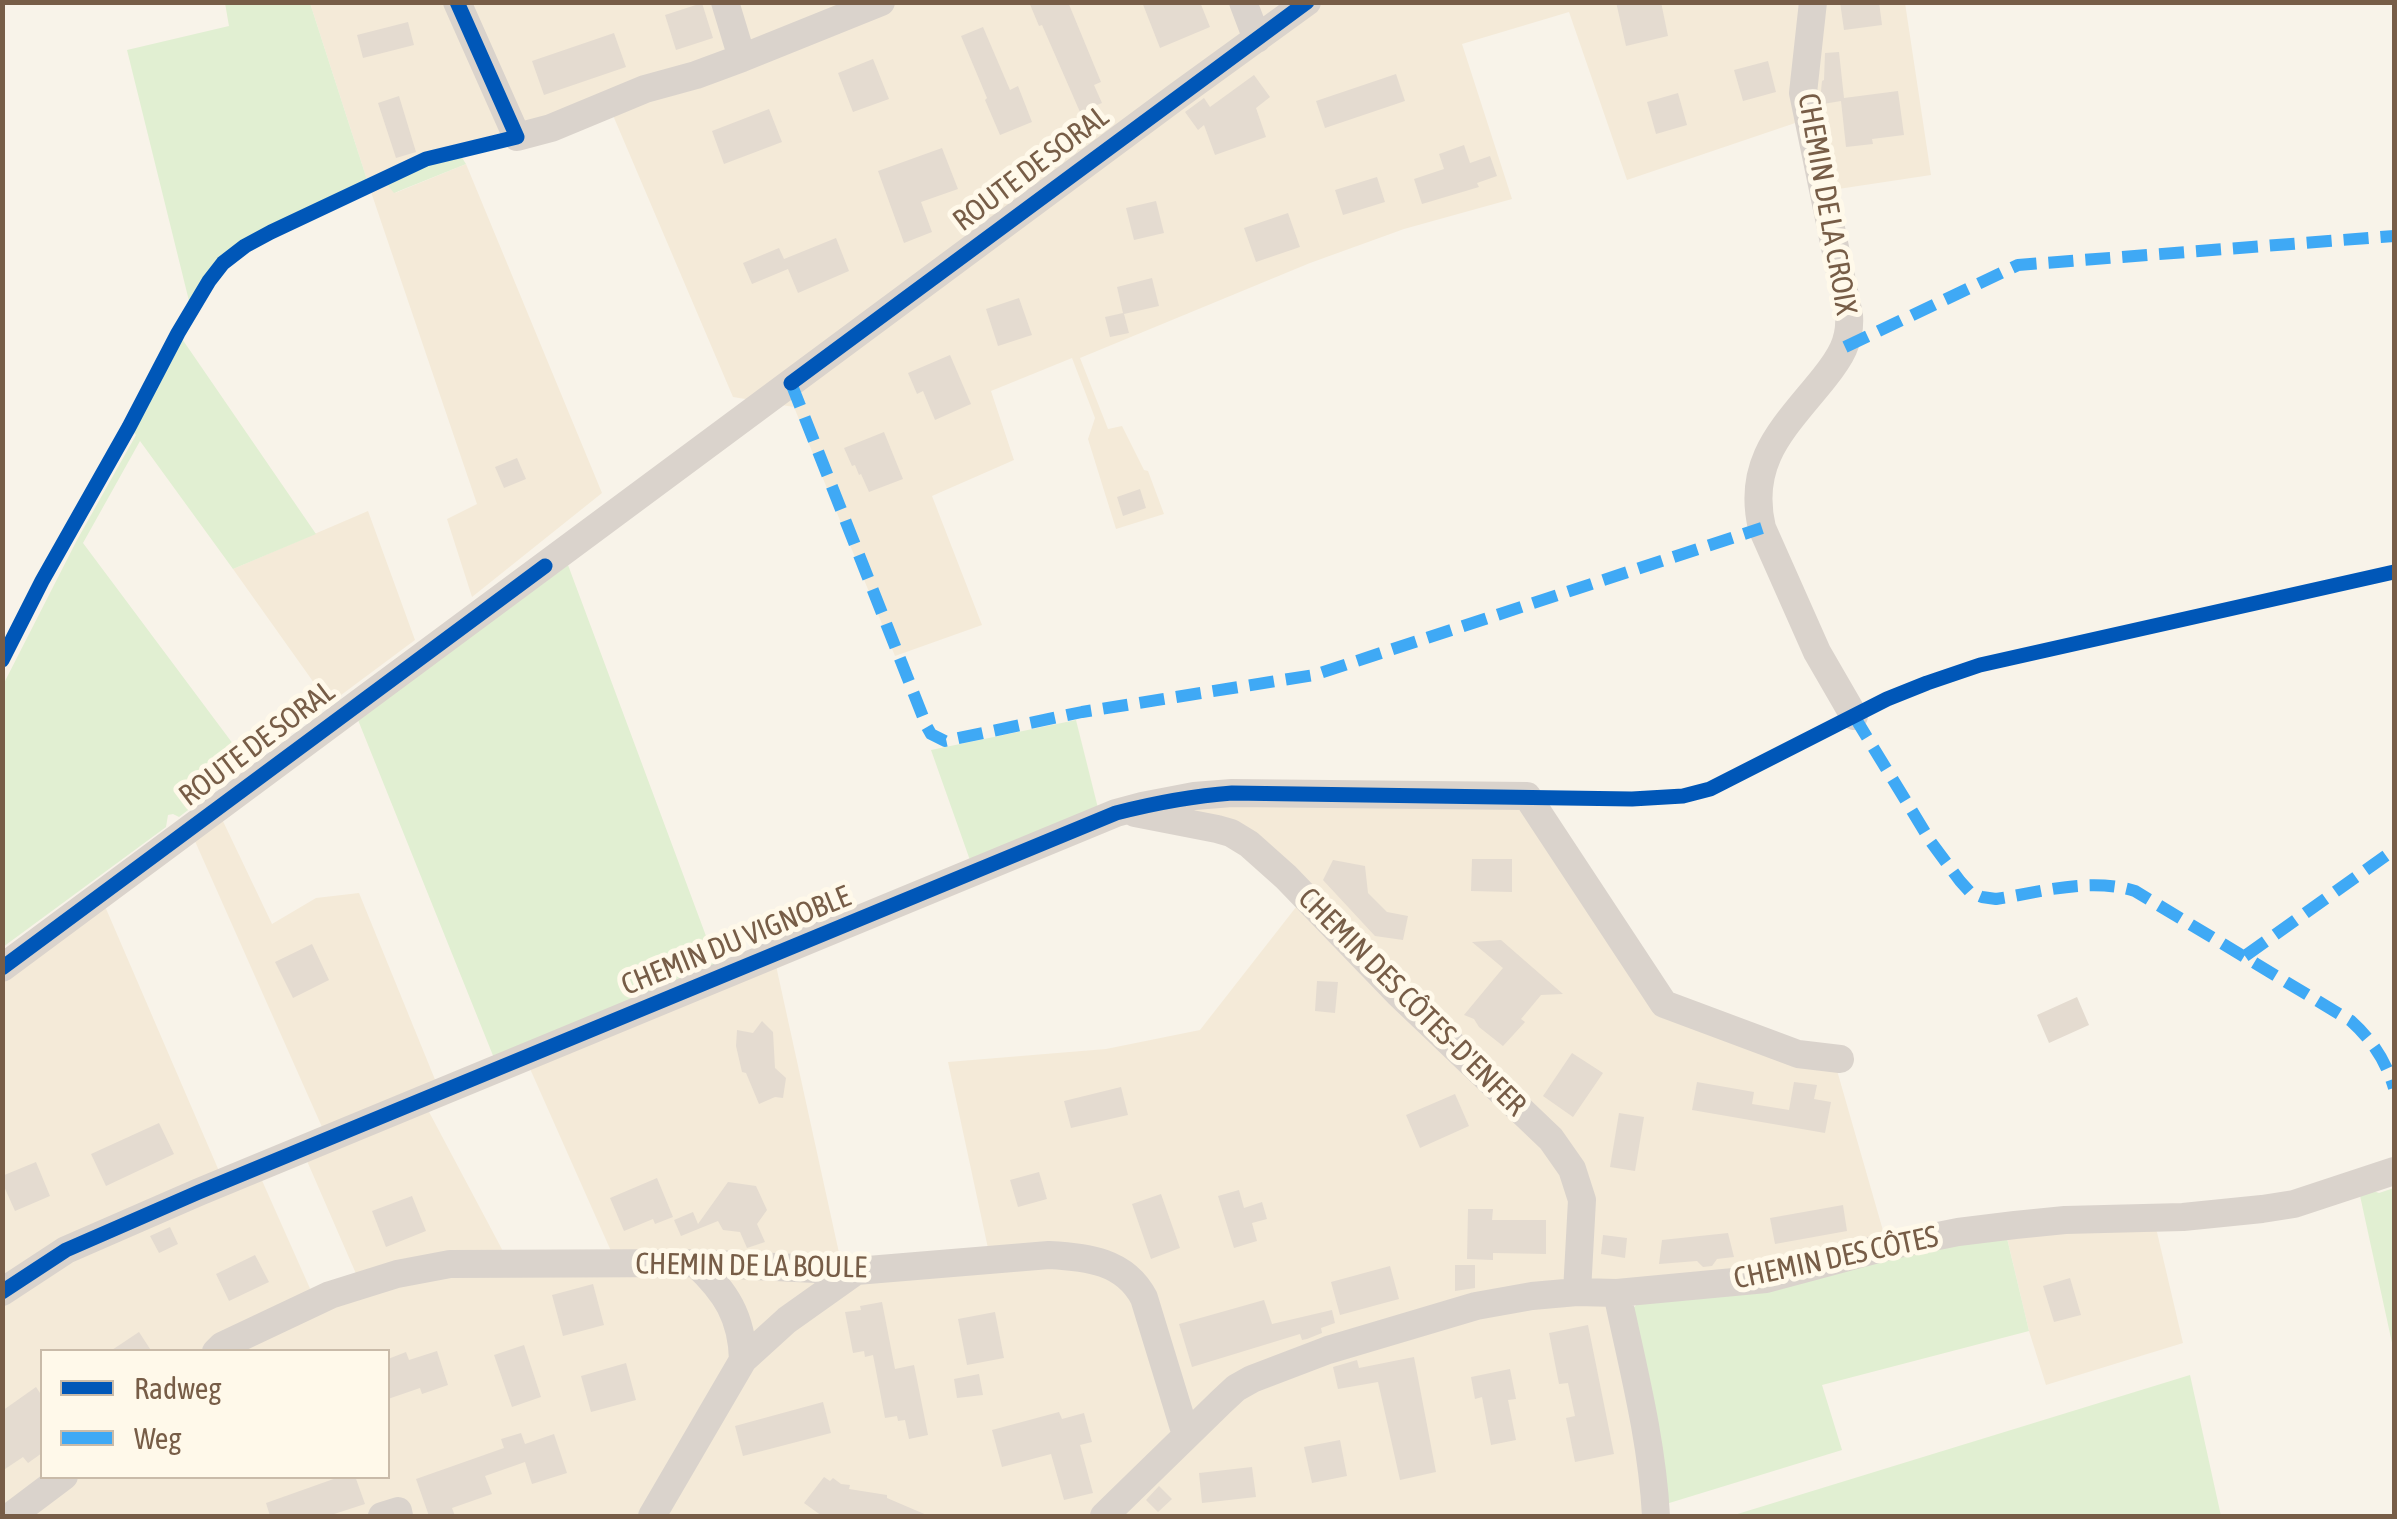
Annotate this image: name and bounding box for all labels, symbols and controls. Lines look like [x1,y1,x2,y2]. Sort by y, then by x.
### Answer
street label: CHEMIN DE LA CROIX [1790,90,1864,318]
street label: ROUTE DE SORAL [946,99,1116,239]
street label: ROUTE DE SORAL [172,674,342,814]
street label: CHEMIN DU VIGNOBLE [616,879,856,1003]
street label: CHEMIN DES CÔTES-D'ENFER [1291,881,1533,1123]
street label: CHEMIN DES CÔTES [1731,1219,1941,1297]
street label: CHEMIN DE LA BOULE [635,1246,867,1286]
legend [40,1349,390,1479]
text: Radweg [134,1371,221,1405]
text: Weg [134,1421,181,1455]

